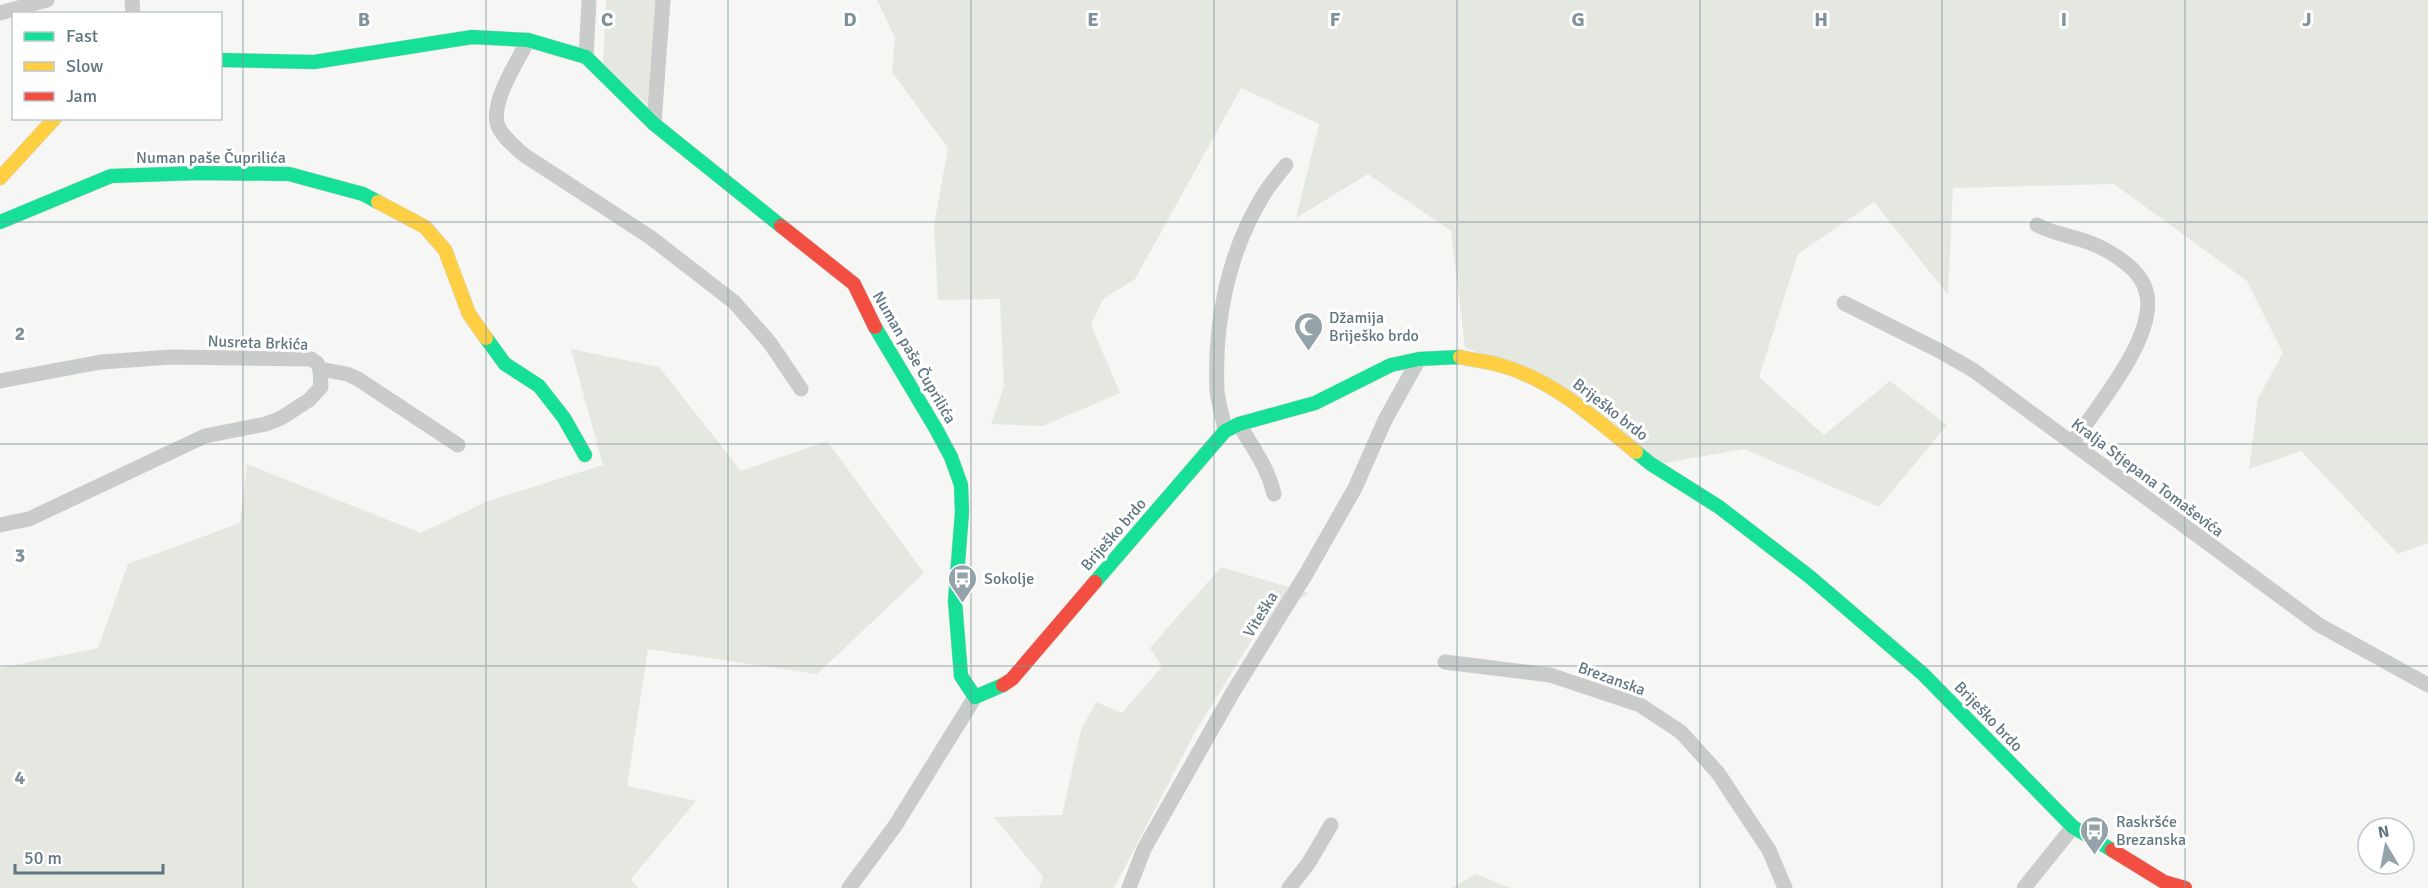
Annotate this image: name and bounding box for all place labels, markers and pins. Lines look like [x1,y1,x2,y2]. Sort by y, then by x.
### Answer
place label: Džamija Briješko brdo [1329,308,1419,346]
mosque icon: Džamija Briješko brdo [1292,310,1324,352]
bus stop icon: Sokolje [947,562,979,604]
place label: Sokolje [984,569,1034,589]
place label: Raskršće Brezanska [2116,812,2186,850]
bus stop icon: Raskršće Brezanska [2079,814,2111,856]

